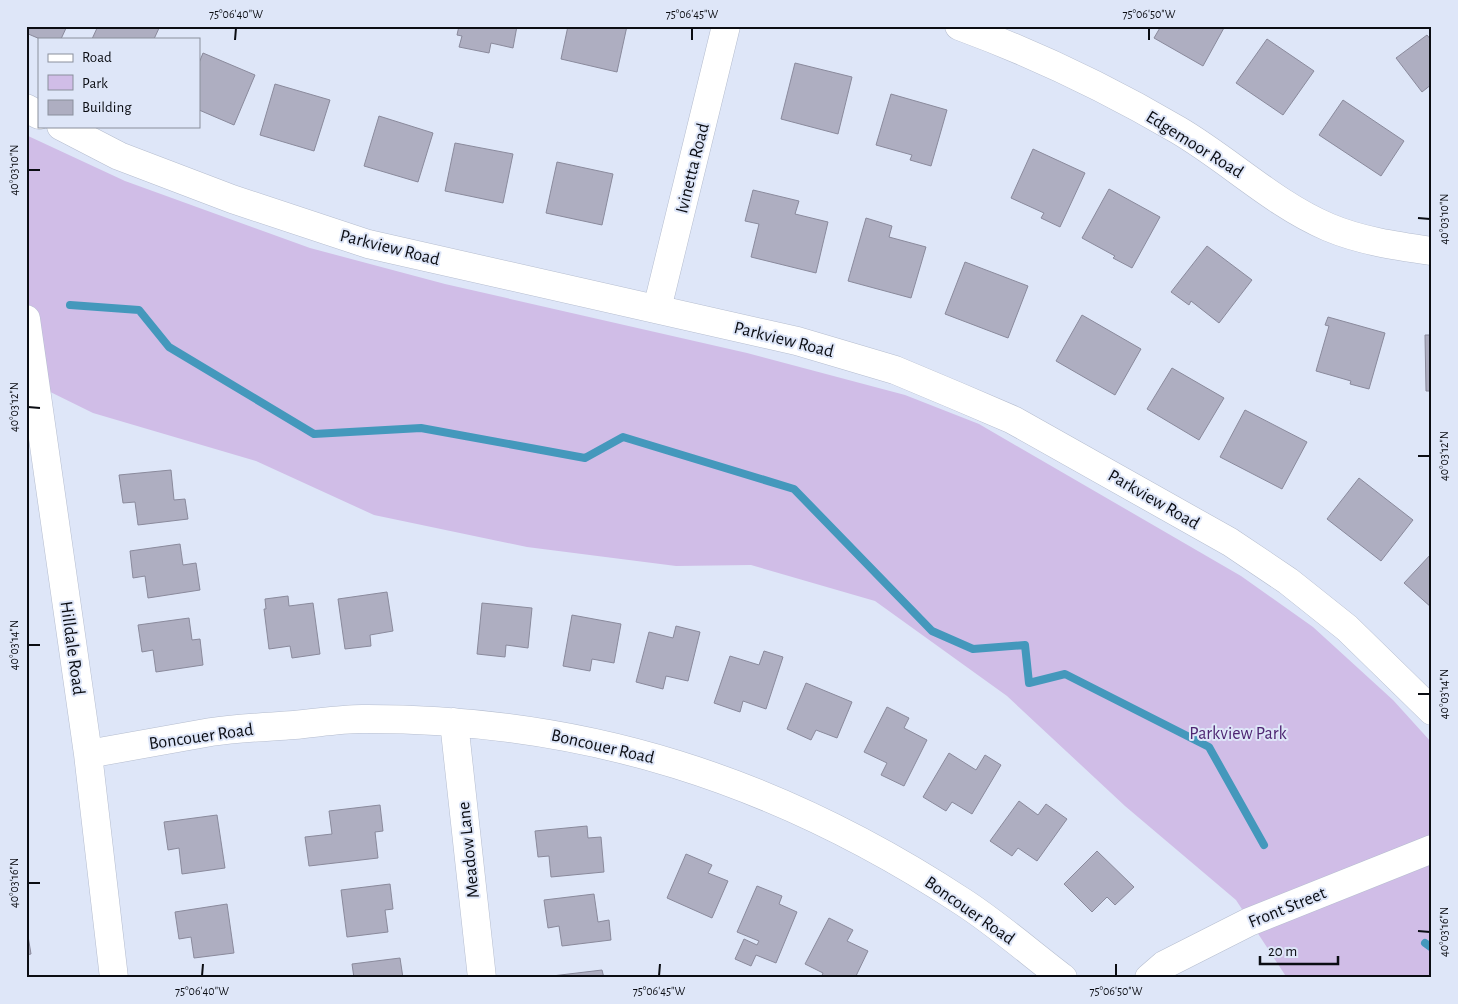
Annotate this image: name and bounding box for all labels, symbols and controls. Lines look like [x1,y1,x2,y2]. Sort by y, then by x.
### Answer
text: 75°06'40"W [209,8,263,20]
text: 75°06'45"W [666,8,719,20]
text: 75°06'50"W [1122,8,1176,20]
legend [38,38,200,128]
text: Road [82,50,112,65]
text: Park [82,76,108,91]
text: Building [82,100,132,115]
street label: Edgemoor Road [1143,108,1246,182]
street label: Ivinetta Road [673,121,713,215]
text: 40°03'10"N [8,145,20,195]
text: 40°03'10"N [1438,194,1450,244]
street label: Parkview Road [338,227,442,269]
street label: Parkview Road [732,319,836,361]
text: 40°03'12"N [8,382,20,432]
text: 40°03'12"N [1438,431,1450,481]
street label: Parkview Road [1105,467,1202,533]
street label: Hilldale Road [57,600,88,696]
text: 40°03'14"N [8,620,20,670]
text: 40°03'14"N [1438,669,1450,719]
street label: Boncouer Road [148,721,255,753]
park label: Parkview Park [1189,725,1288,743]
street label: Boncouer Road [549,726,656,768]
street label: Meadow Lane [455,801,483,899]
text: 40°03'16"N [8,858,20,908]
street label: Boncouer Road [921,873,1018,948]
street label: Front Street [1246,884,1329,932]
text: 40°03'16"N [1438,907,1450,957]
scale bar [1260,934,1338,966]
text: 20 m [1268,944,1297,959]
text: 75°06'40"W [175,985,229,997]
text: 75°06'45"W [633,985,686,997]
text: 75°06'50"W [1089,985,1143,997]

